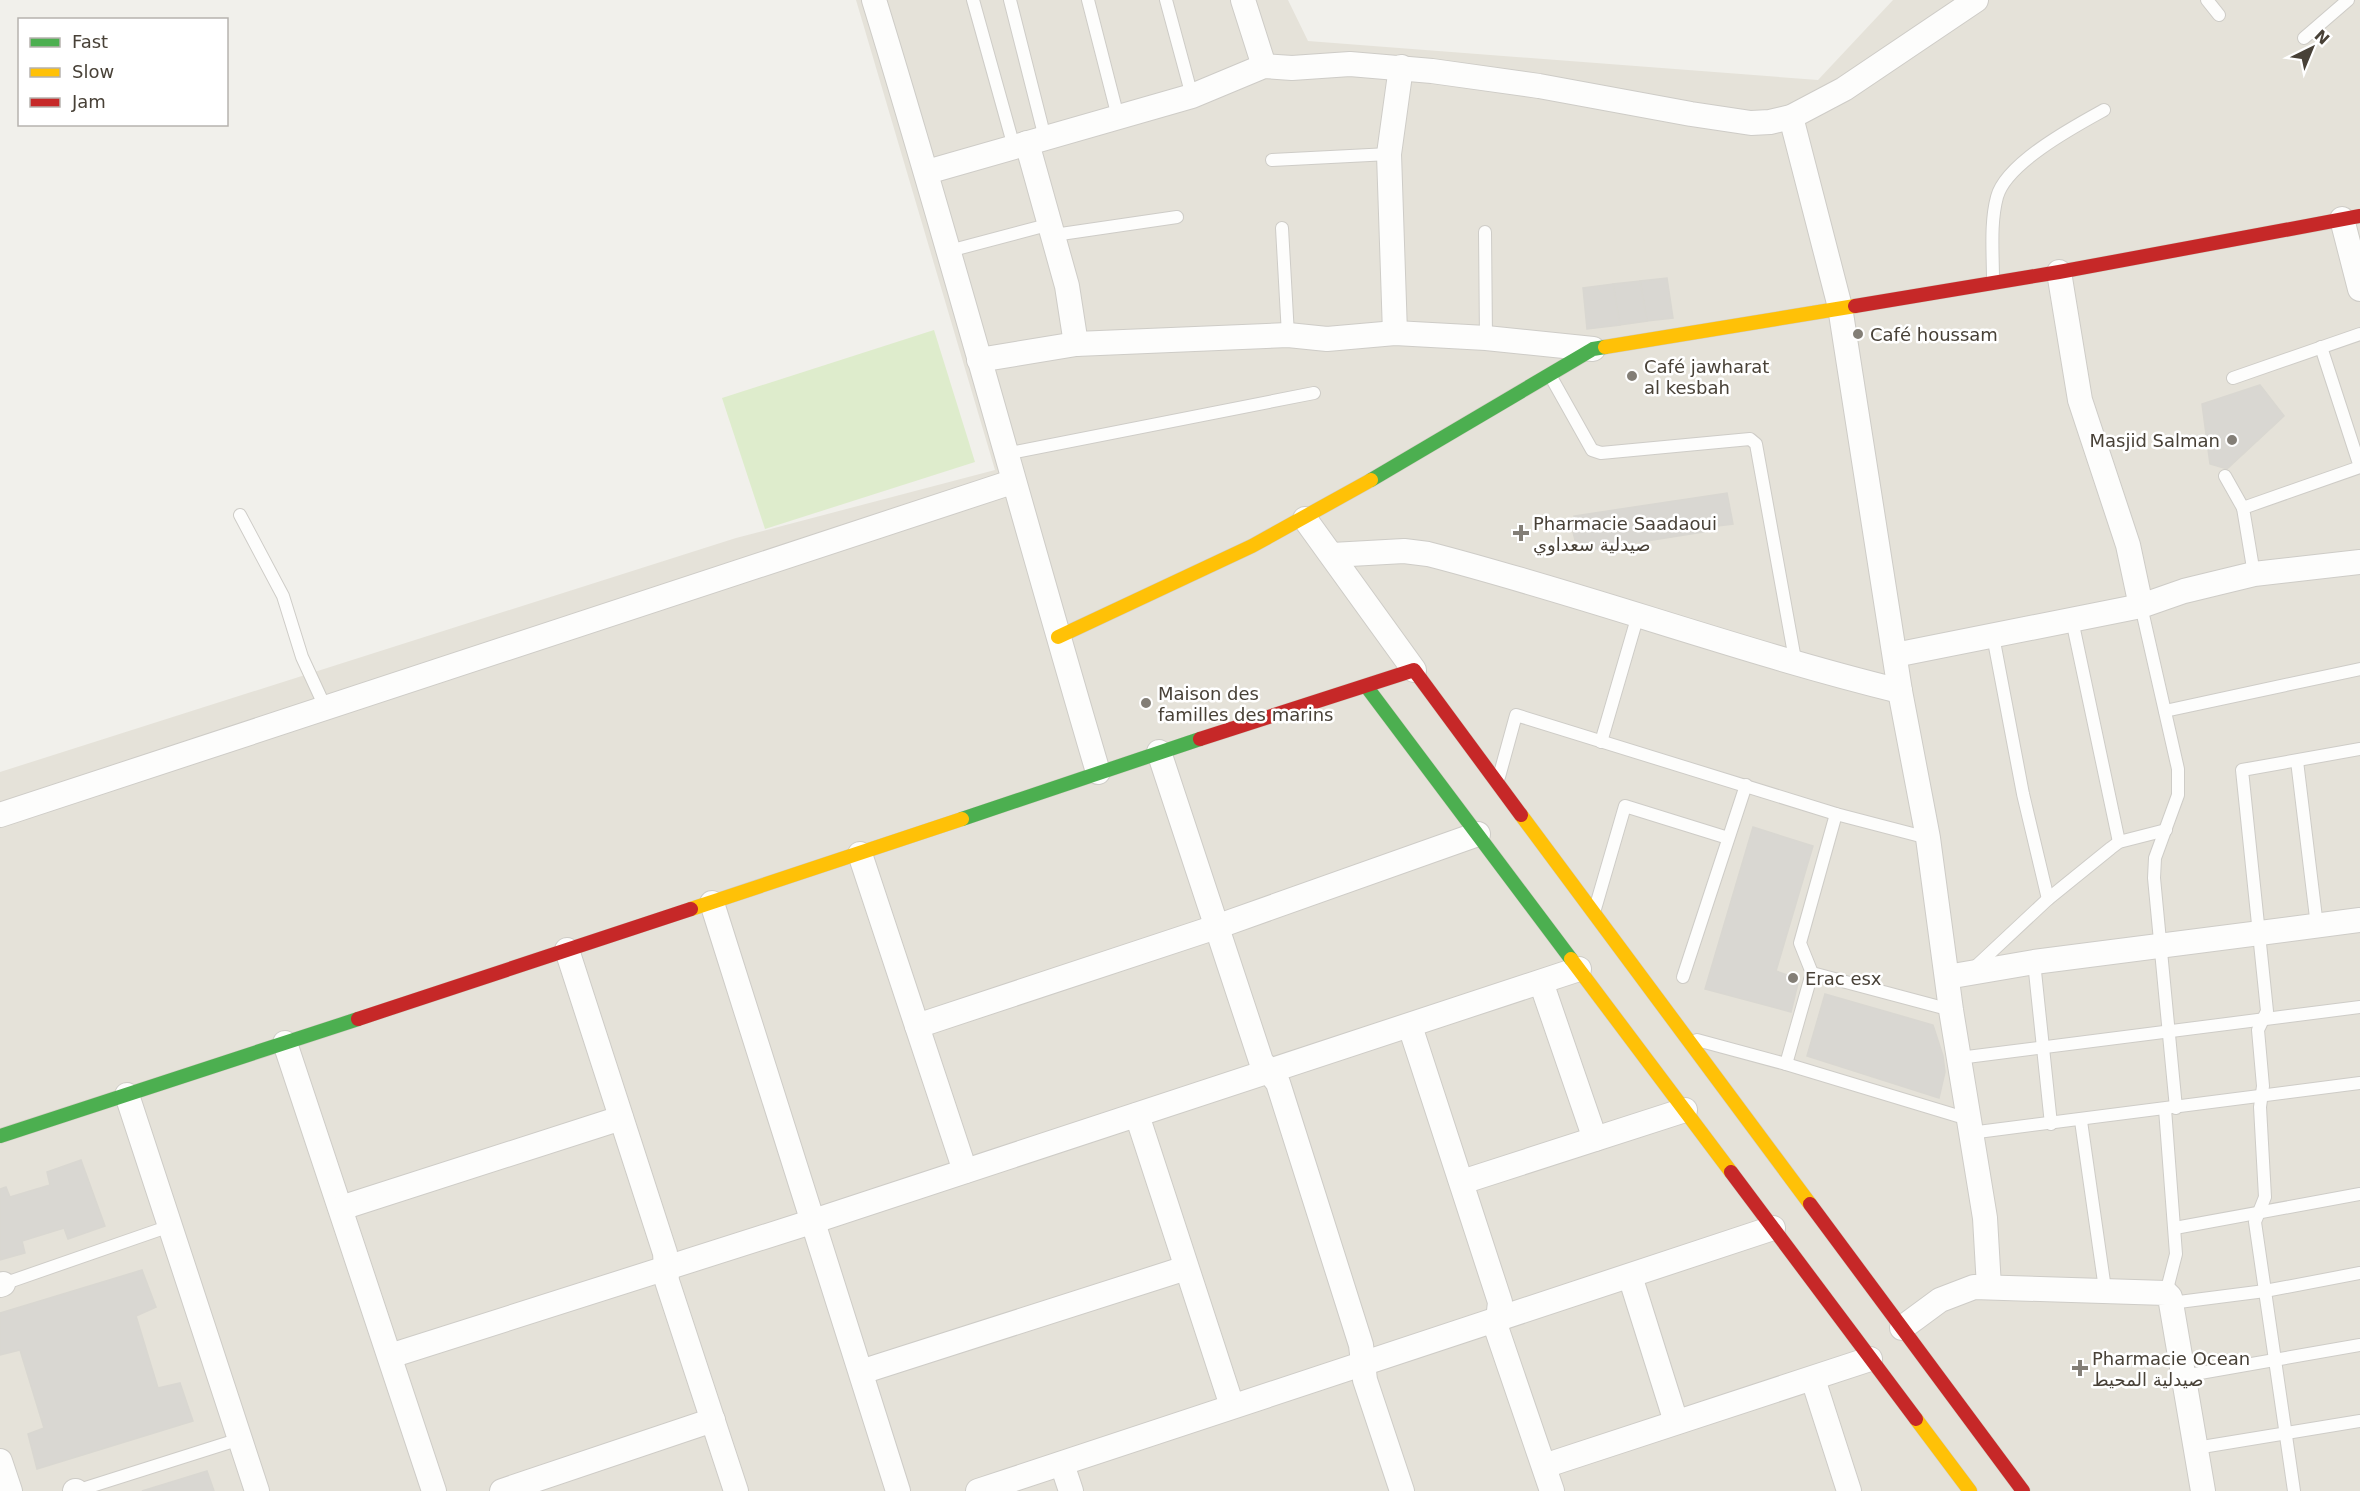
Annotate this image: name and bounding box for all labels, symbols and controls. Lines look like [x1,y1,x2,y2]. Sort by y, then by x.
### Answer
legend [18,18,228,126]
north arrow [2282,18,2342,78]
text: N [2311,26,2333,49]
text: Fast [72,31,108,52]
text: Slow [72,61,114,82]
text: Jam [71,91,106,112]
place label: Café houssam [1870,324,1998,345]
marker: Café houssam [1851,327,1865,341]
place label: Café jawharat al kesbah [1644,356,1769,398]
marker: Café jawharat al kesbah [1625,369,1639,383]
place label: Masjid Salman [2089,430,2220,451]
marker: Masjid Salman [2225,433,2239,447]
place label: Pharmacie Saadaoui صيدلية سعداوي [1533,513,1717,556]
marker: Pharmacie Saadaoui صيدلية سعداوي [1514,526,1528,540]
place label: Maison des familles des marins [1158,683,1333,725]
marker: Maison des familles des marins [1139,696,1153,710]
place label: Erac esx [1805,968,1882,989]
marker: Erac esx [1786,971,1800,985]
place label: Pharmacie Ocean صيدلية المحيط [2092,1348,2250,1390]
marker: Pharmacie Ocean صيدلية المحيط [2073,1361,2087,1375]

